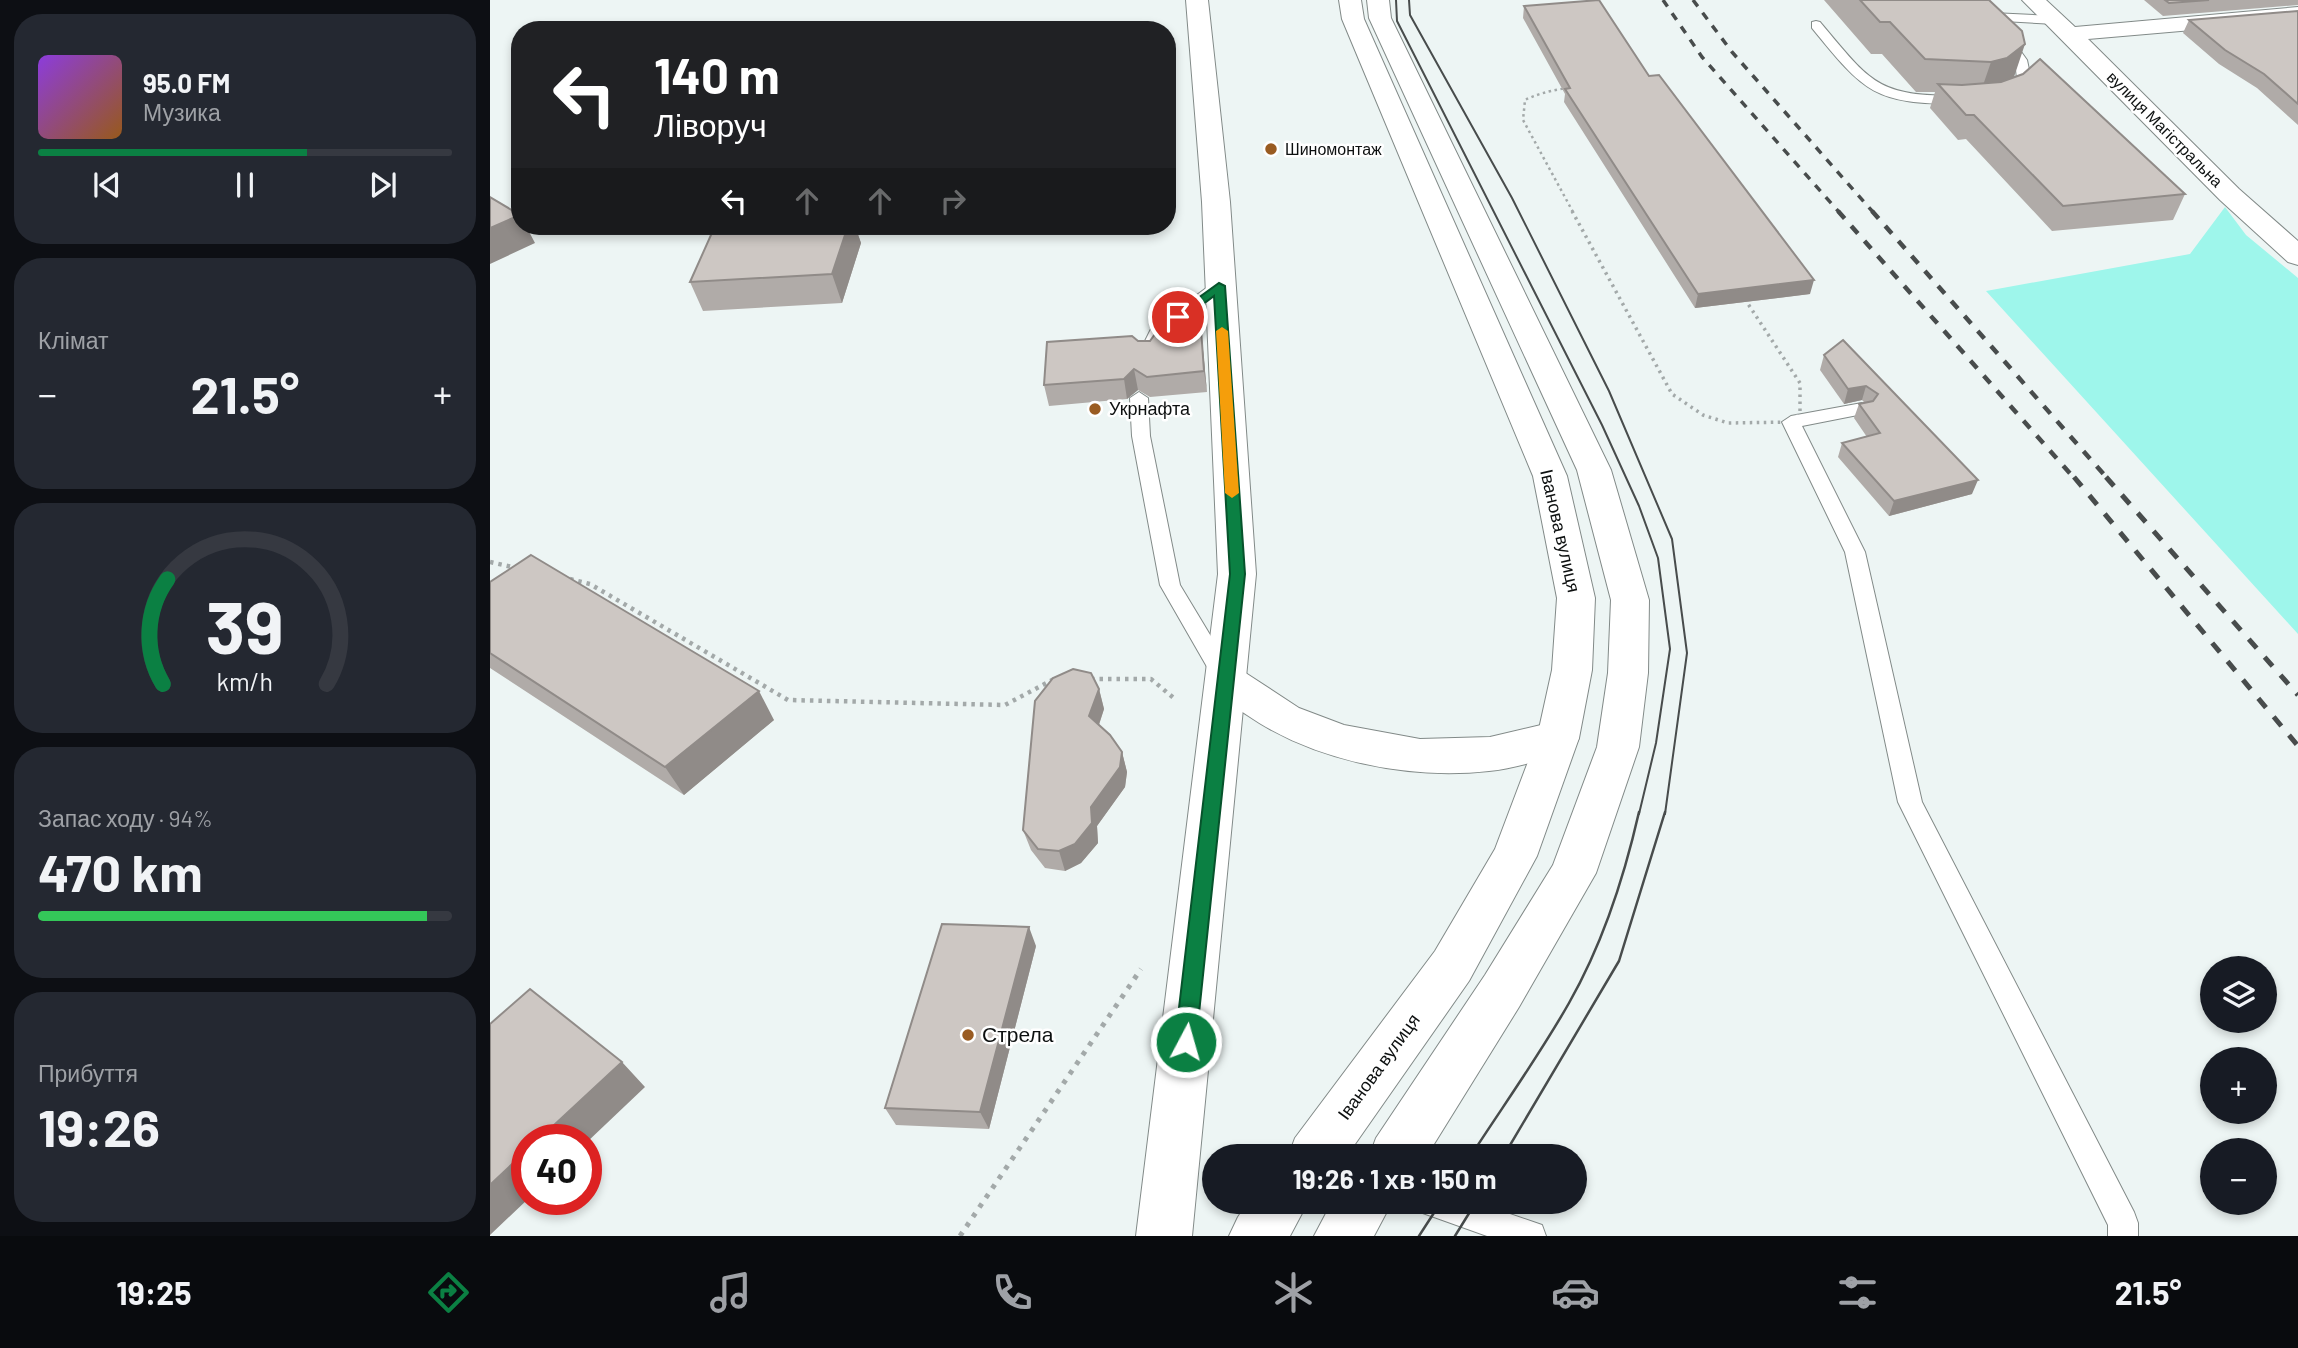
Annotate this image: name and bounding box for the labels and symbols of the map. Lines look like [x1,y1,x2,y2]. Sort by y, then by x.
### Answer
street label: вулиця Магістральна [2104,67,2227,190]
place label: Шиномонтаж [1285,139,1382,158]
marker: Шиномонтаж [1263,141,1279,157]
pin [1148,287,1208,347]
place label: Укрнафта [1109,397,1191,419]
marker: Укрнафта [1087,401,1103,417]
street label: Іванова вулиця [1536,467,1586,594]
position arrow [1149,1005,1223,1079]
street label: Іванова вулиця [1332,1009,1424,1124]
place label: Стрела [982,1021,1054,1046]
marker: Стрела [960,1027,976,1043]
speed limit sign: 40 [511,1124,602,1215]

